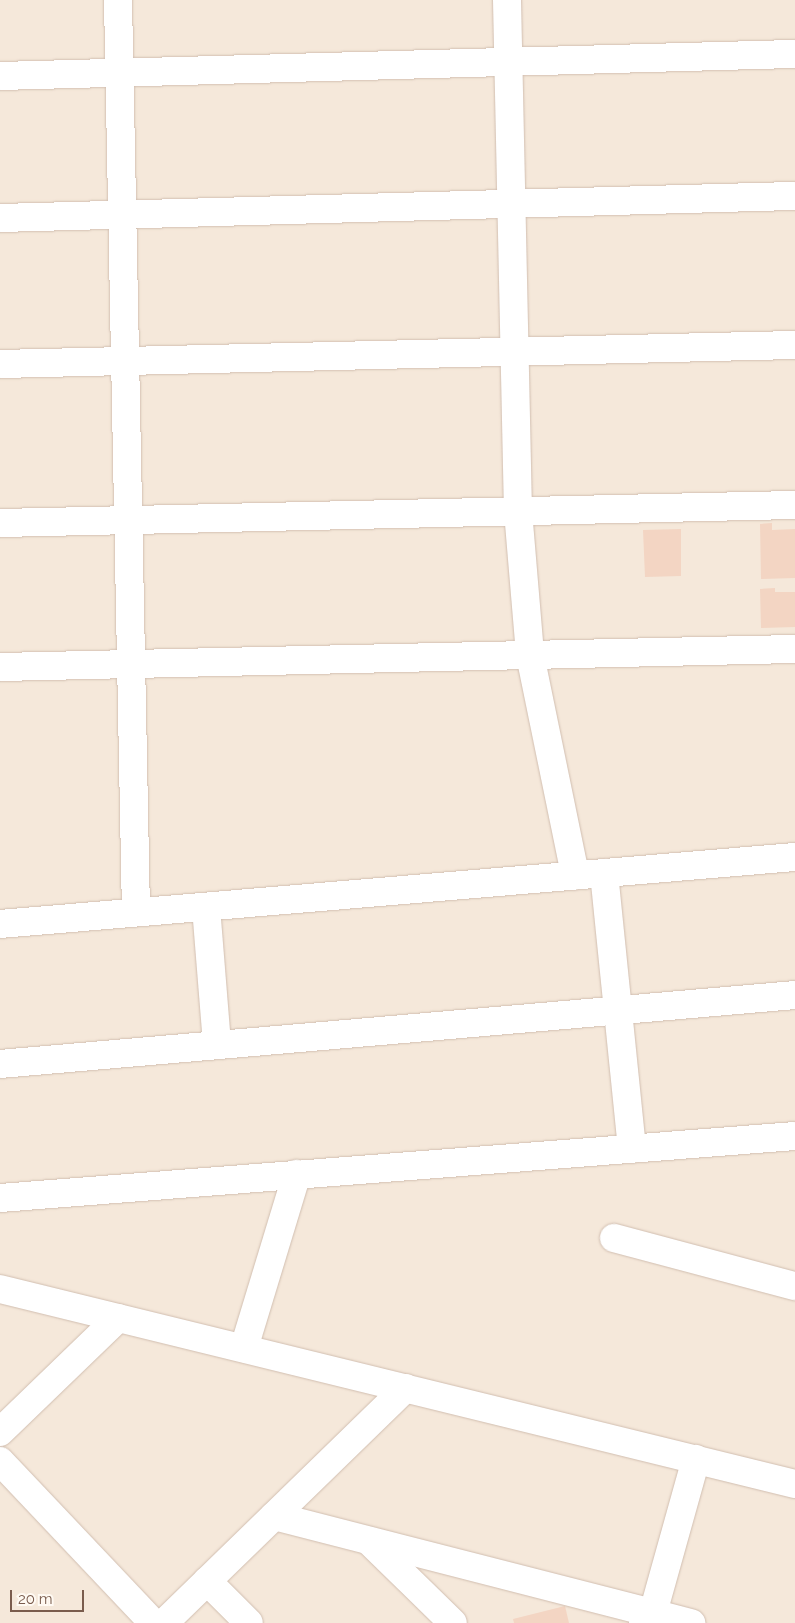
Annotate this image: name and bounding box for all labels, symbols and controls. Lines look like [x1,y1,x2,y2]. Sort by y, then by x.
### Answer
scale bar [12,1580,86,1612]
text: 20 m [18,1590,53,1608]

